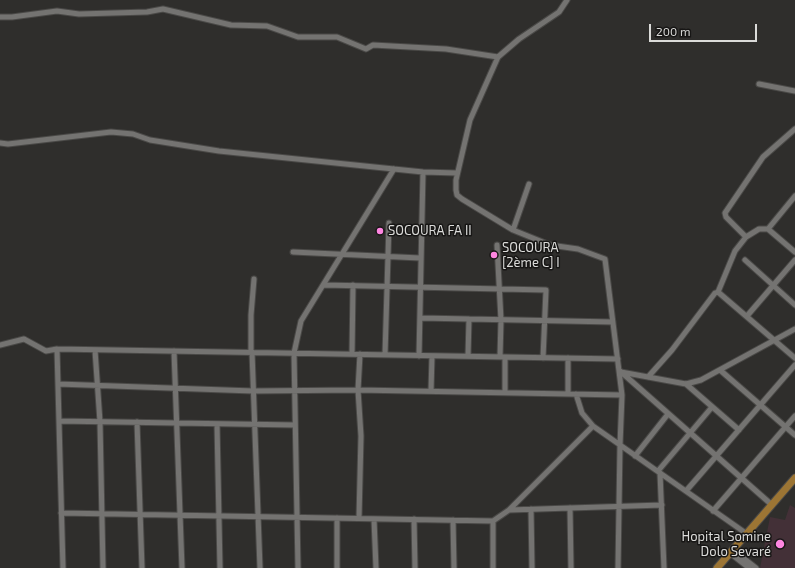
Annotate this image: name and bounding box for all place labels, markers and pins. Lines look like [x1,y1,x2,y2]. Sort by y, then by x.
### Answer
place label: SOCOURA FA II [388,223,472,239]
marker: SOCOURA FA II [375,226,385,236]
place label: SOCOURA [2ème C] I [502,240,560,271]
marker: SOCOURA [2ème C] I [489,250,499,260]
place label: Hopital Somine Dolo Sevaré [681,529,771,560]
marker: Hopital Somine Dolo Sevaré [774,538,786,550]

